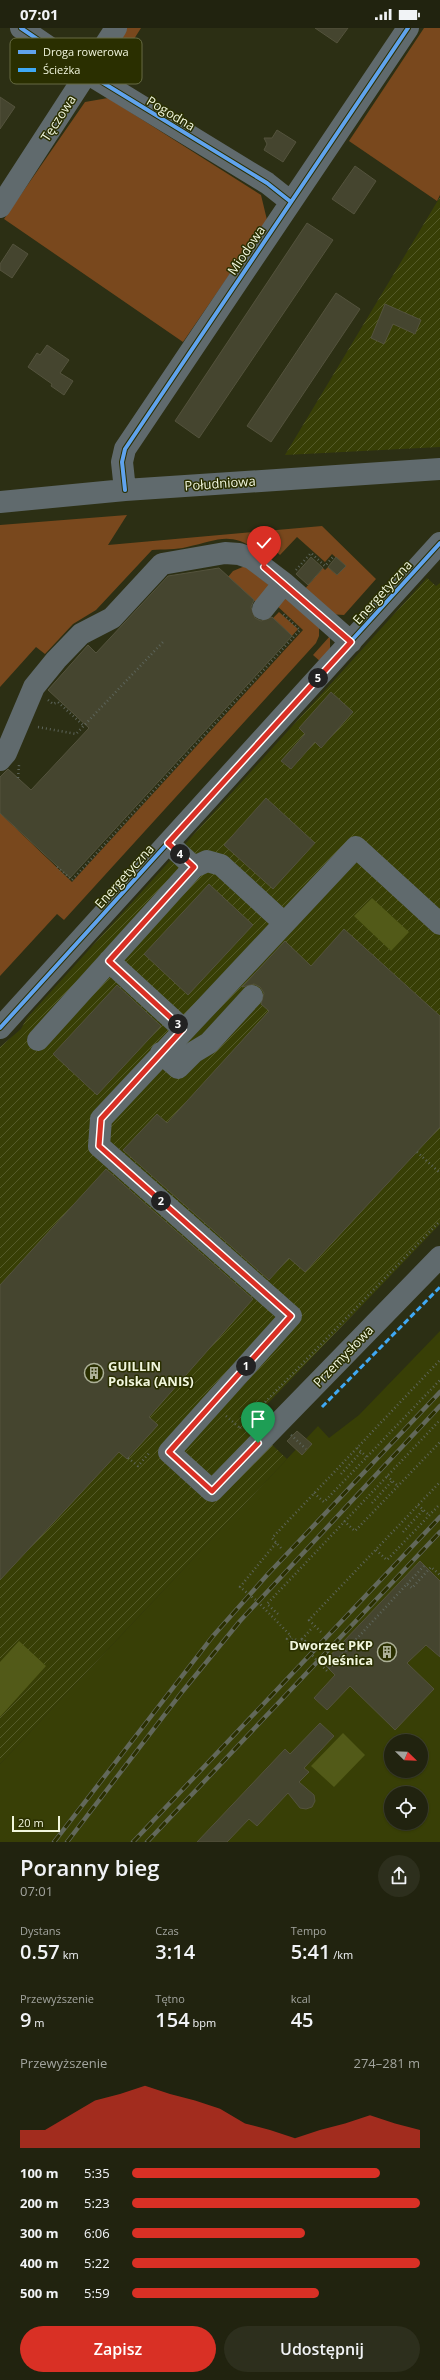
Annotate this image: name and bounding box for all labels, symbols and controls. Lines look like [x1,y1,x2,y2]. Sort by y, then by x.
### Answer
text: 07:01 [20,4,59,24]
legend [10,38,142,84]
text: Droga rowerowa [43,44,129,59]
text: Ścieżka [43,62,80,77]
street label: Tęczowa [36,91,80,145]
street label: Pogodna [143,91,199,135]
street label: Miodowa [223,222,269,278]
street label: Południowa [184,472,256,494]
pin [247,526,281,567]
icon: check [253,532,275,554]
street label: Energetyczna [348,556,416,628]
pin: 5 [308,668,328,688]
text: 5 [315,670,321,685]
street label: Energetyczna [90,840,158,912]
pin: 4 [170,844,190,864]
text: 4 [177,846,183,861]
pin: 3 [168,1014,188,1034]
text: 3 [175,1016,181,1031]
pin: 2 [151,1191,171,1211]
text: 2 [158,1193,164,1208]
street label: Przemysłowa [309,1321,377,1391]
pin: 1 [236,1356,256,1376]
place label: GUILLIN Polska (ANIS) [108,1357,194,1390]
text: 1 [243,1358,249,1373]
building icon: GUILLIN Polska (ANIS) [83,1362,105,1384]
pin [241,1402,275,1443]
icon: arrive [247,1408,269,1430]
place label: Dworzec PKP Oleśnica [289,1636,373,1669]
building icon: Dworzec PKP Oleśnica [376,1641,398,1663]
north arrow [384,1734,428,1778]
map controls [384,1734,428,1830]
button: locate [384,1786,428,1830]
scale bar [12,1814,60,1833]
text: 20 m [18,1815,44,1830]
text: Poranny bieg [20,1852,159,1882]
button: share [378,1855,420,1897]
text: 07:01 [20,1882,53,1900]
text: Dystans [20,1923,61,1938]
text: Czas [155,1923,179,1938]
text: Tempo [291,1923,326,1938]
text: 0.57 [20,1938,60,1965]
text: 3:14 [155,1938,195,1965]
text: 5:41 [291,1938,330,1965]
text: km [60,1947,79,1962]
text: /km [330,1947,353,1962]
text: Przewyższenie [20,1991,94,2006]
text: Tętno [155,1991,185,2006]
text: kcal [291,1991,311,2006]
text: 9 [20,2006,31,2033]
text: 154 [155,2006,190,2033]
text: 45 [291,2006,314,2033]
text: m [31,2015,44,2030]
text: bpm [190,2015,216,2030]
text: Przewyższenie [20,2054,107,2072]
text: 274–281 m [353,2054,420,2072]
text: 100 m [20,2164,58,2182]
text: 5:35 [84,2164,110,2182]
text: 200 m [20,2194,58,2212]
text: 5:23 [84,2194,110,2212]
text: 300 m [20,2224,58,2242]
text: 6:06 [84,2224,110,2242]
text: 400 m [20,2254,58,2272]
text: 5:22 [84,2254,110,2272]
text: 500 m [20,2284,58,2302]
text: 5:59 [84,2284,110,2302]
button: Zapisz [20,2326,216,2372]
button: Udostępnij [224,2326,420,2372]

